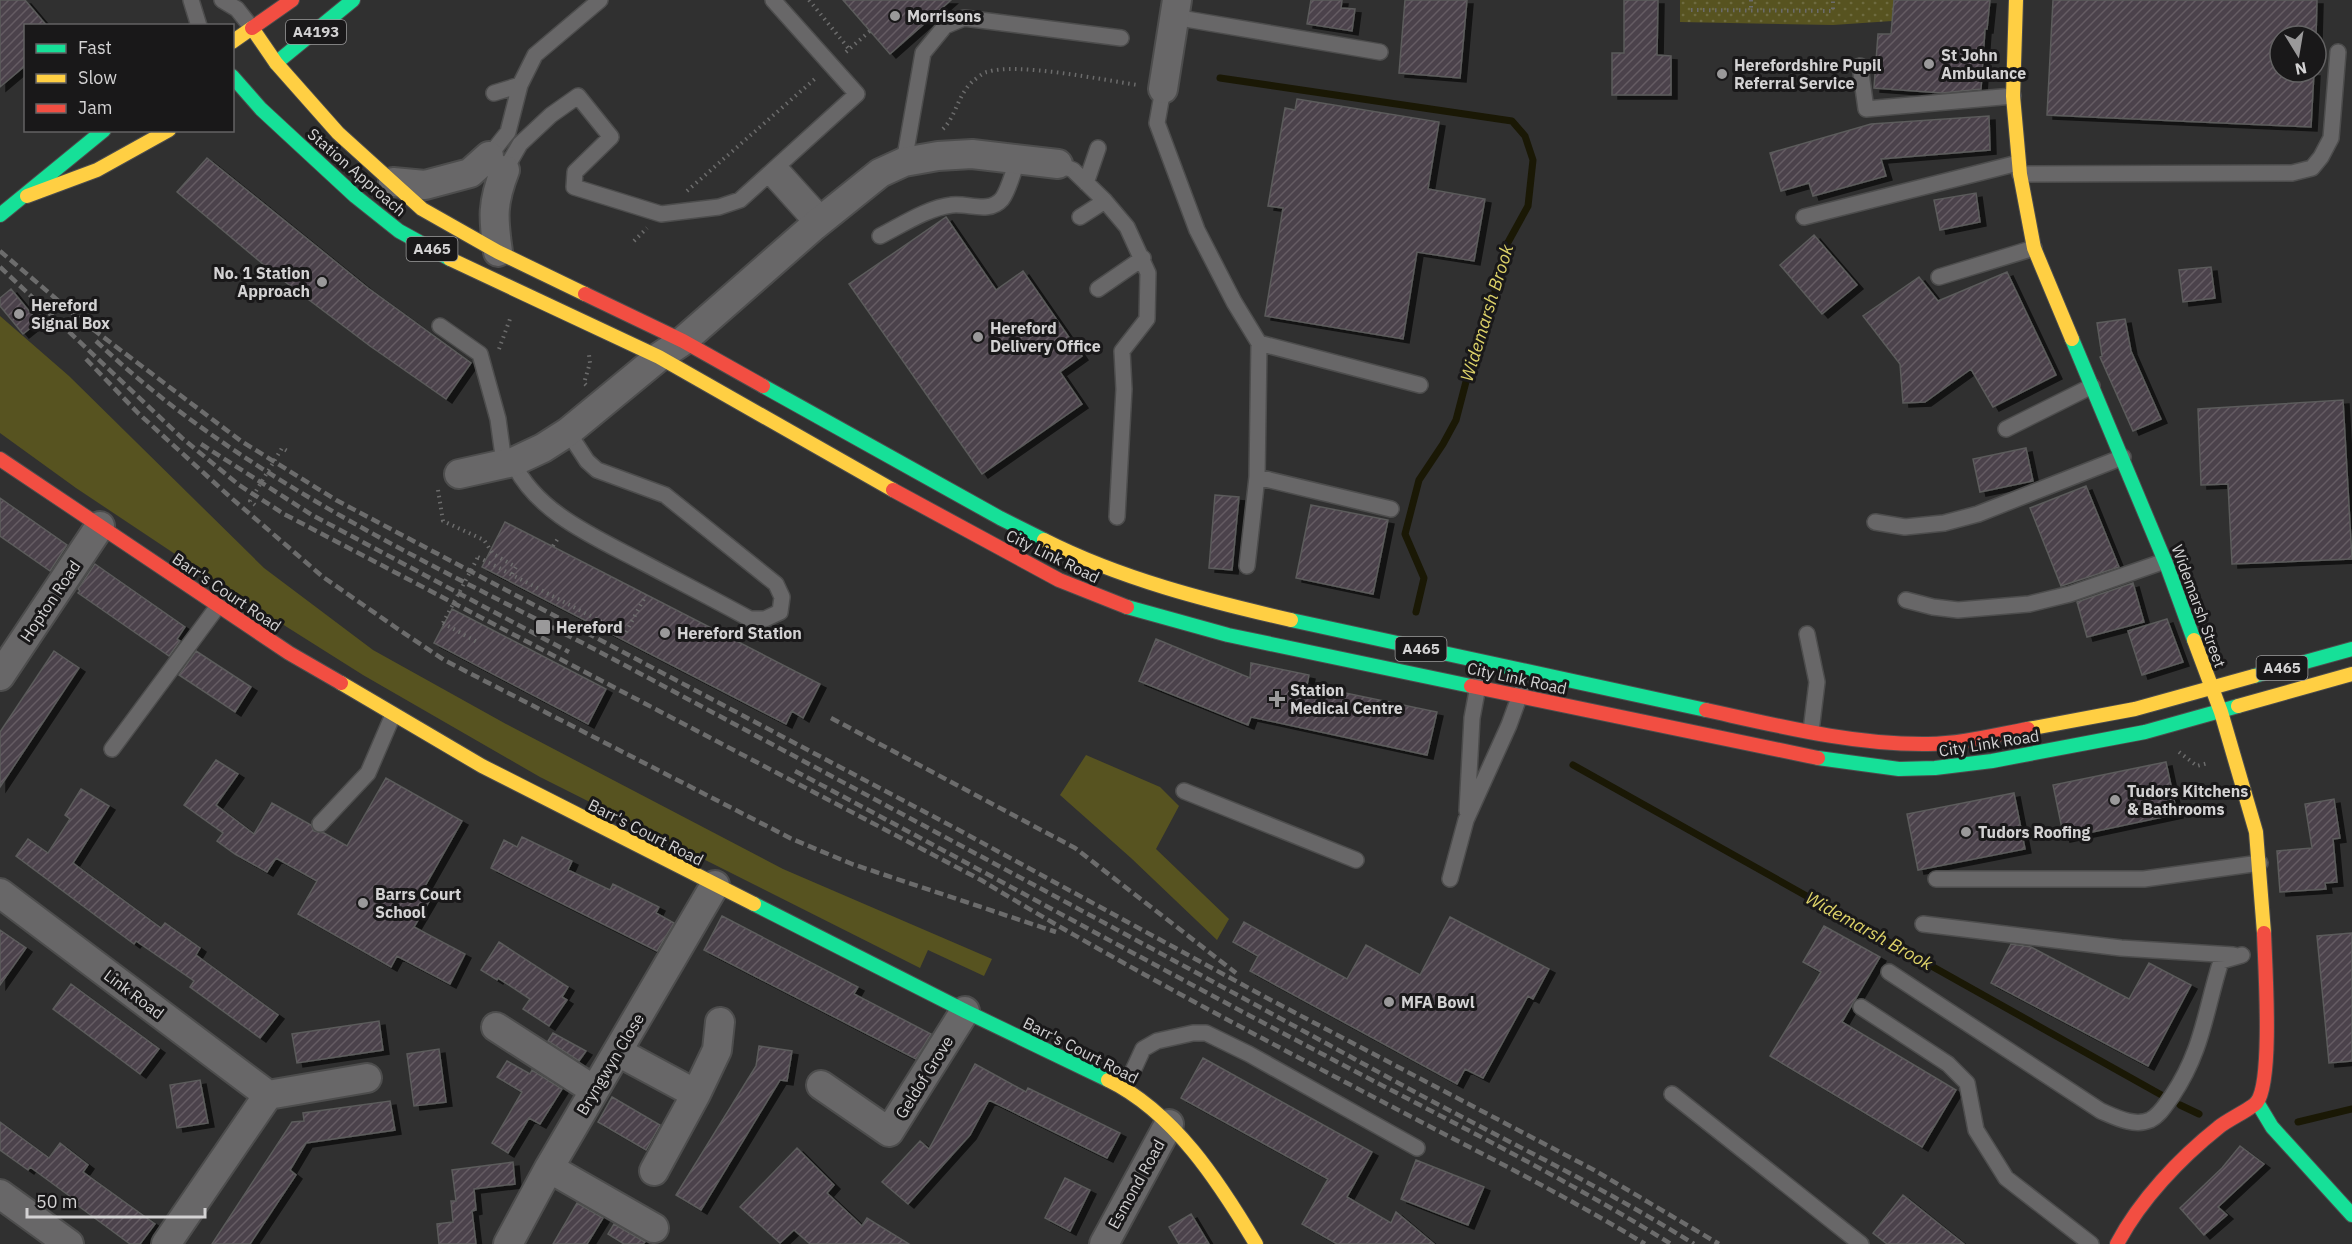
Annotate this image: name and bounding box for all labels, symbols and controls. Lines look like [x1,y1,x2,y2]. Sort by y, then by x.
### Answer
place label: Morrisons [907,6,981,26]
marker: Morrisons [888,9,902,23]
road number: A4193 [286,20,346,44]
legend [24,24,234,132]
north arrow [2268,24,2328,84]
text: Fast [78,36,112,59]
place label: St John Ambulance [1941,45,2026,83]
place label: Herefordshire Pupil Referral Service [1734,55,1881,93]
marker: St John Ambulance [1922,57,1936,71]
text: N [2293,58,2308,80]
text: Slow [78,66,117,89]
marker: Herefordshire Pupil Referral Service [1715,67,1729,81]
text: Jam [78,96,113,119]
street label: Station Approach [304,124,410,220]
road number: A465 [406,237,458,261]
water label: Widemarsh Brook [1455,241,1518,384]
place label: No. 1 Station Approach [213,263,310,301]
marker: No. 1 Station Approach [315,275,329,289]
place label: Hereford Signal Box [31,295,110,333]
marker: Hereford Signal Box [12,307,26,321]
place label: Hereford Delivery Office [990,318,1101,356]
marker: Hereford Delivery Office [971,330,985,344]
street label: City Link Road [1003,525,1103,587]
street label: Widemarsh Street [2168,542,2230,670]
street label: Barr's Court Road [169,548,285,636]
street label: Hopton Road [16,557,84,645]
place label: Hereford [556,617,623,637]
marker: Hereford [534,618,552,636]
place label: Hereford Station [677,623,802,643]
marker: Hereford Station [658,626,672,640]
road number: A465 [1396,637,1446,661]
road number: A465 [2256,656,2308,680]
street label: City Link Road [1465,658,1569,698]
place label: Station Medical Centre [1290,680,1403,718]
marker: Station Medical Centre [1268,690,1286,708]
street label: City Link Road [1937,725,2041,761]
place label: Tudors Kitchens & Bathrooms [2127,781,2248,819]
marker: Tudors Kitchens & Bathrooms [2108,793,2122,807]
street label: Barr's Court Road [585,794,707,870]
place label: Tudors Roofing [1978,822,2091,842]
marker: Tudors Roofing [1959,825,1973,839]
place label: Barrs Court School [375,884,461,922]
water label: Widemarsh Brook [1802,886,1938,975]
marker: Barrs Court School [356,896,370,910]
street label: Link Road [100,965,168,1023]
place label: MFA Bowl [1401,992,1475,1012]
marker: MFA Bowl [1382,995,1396,1009]
street label: Bryngwyn Close [572,1009,648,1118]
street label: Barr's Court Road [1020,1012,1142,1088]
street label: Geldof Grove [891,1032,957,1122]
street label: Esmond Road [1103,1136,1169,1232]
scale bar [27,1181,206,1219]
text: 50 m [36,1190,78,1213]

